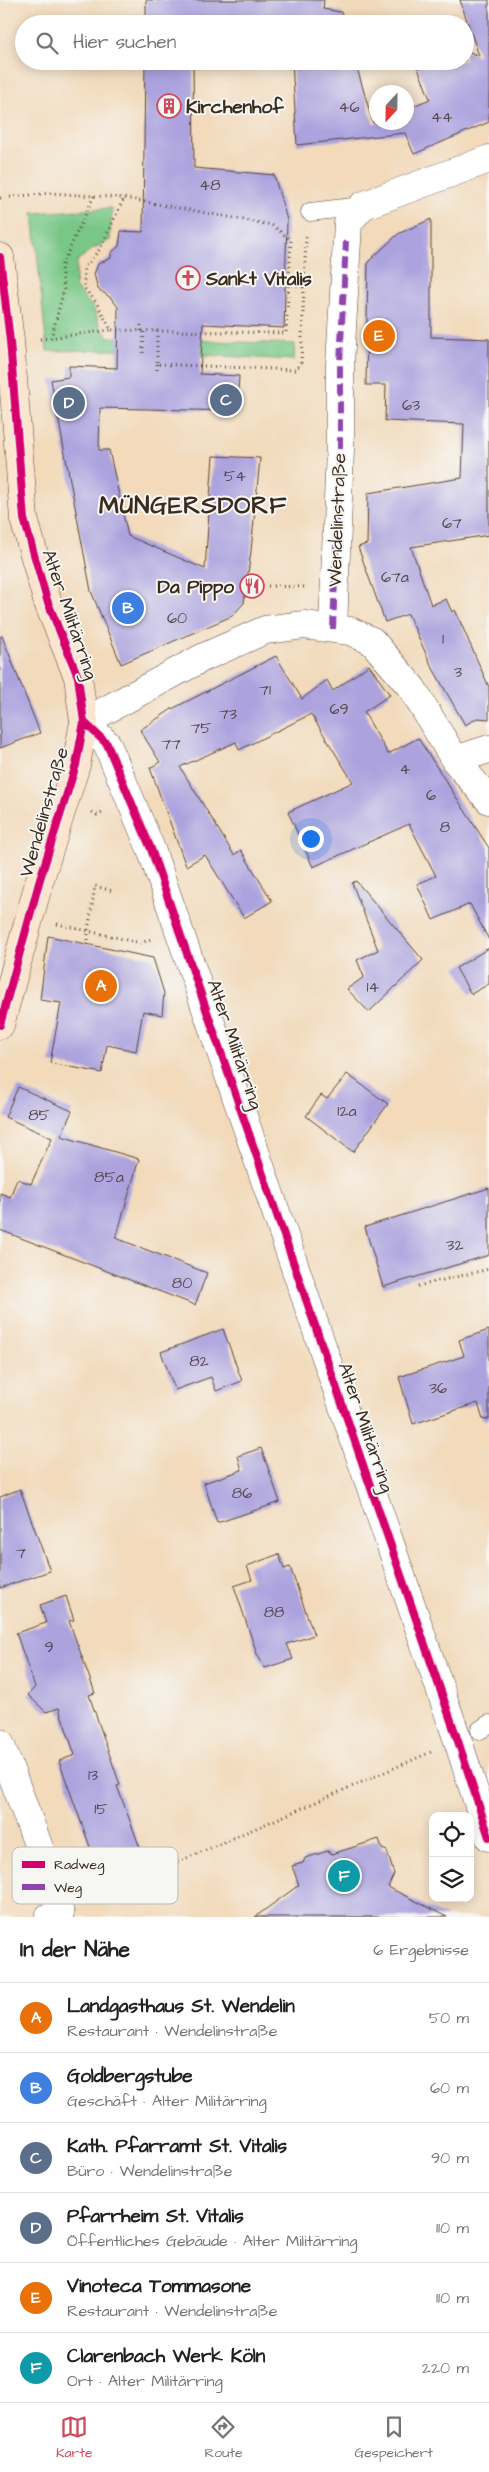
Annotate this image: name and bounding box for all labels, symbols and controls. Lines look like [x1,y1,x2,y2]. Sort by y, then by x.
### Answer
search box [15,15,474,70]
icon: search [33,29,61,57]
text: Hier suchen [73,29,176,56]
north arrow [369,85,414,130]
building icon: Kirchenhof [156,93,182,119]
place label: Kirchenhof [186,94,284,121]
house number: 46 [339,96,359,118]
house number: 44 [431,106,453,128]
house number: 48 [199,174,221,196]
church icon: Sankt Vitalis [175,265,201,291]
place label: Sankt Vitalis [205,266,312,293]
pin: E [363,317,395,355]
pin: C [210,381,242,419]
pin: D [53,384,85,422]
house number: 63 [402,394,420,416]
street label: Wendelinstraße [322,453,353,588]
house number: 54 [224,465,246,487]
district label: MÜNGERSDORF [99,489,287,523]
house number: 67 [442,512,462,534]
street label: Alter Militärring [34,546,105,684]
house number: 67a [381,566,409,588]
restaurant icon: Da Pippo [239,573,265,599]
place label: Da Pippo [158,574,234,601]
pin: B [112,589,144,627]
house number: 60 [167,607,187,629]
house number: 1 [442,628,444,650]
house number: 3 [454,661,462,683]
house number: 71 [259,679,271,701]
house number: 69 [329,698,349,720]
house number: 73 [219,703,237,725]
house number: 75 [190,717,212,739]
house number: 77 [161,733,181,755]
street label: Wendelinstraße [13,744,76,881]
house number: 4 [400,758,411,780]
house number: 6 [426,784,436,806]
house number: 8 [440,816,450,838]
your location [298,826,324,852]
pin: A [85,967,117,1005]
street label: Alter Militärring [199,976,270,1114]
house number: 14 [367,976,380,998]
house number: 12a [337,1100,357,1122]
house number: 85 [28,1104,51,1126]
house number: 85a [94,1166,124,1188]
house number: 32 [446,1234,464,1256]
house number: 80 [172,1272,192,1294]
house number: 82 [189,1350,209,1372]
street label: Alter Militärring [330,1359,401,1497]
house number: 36 [429,1377,447,1399]
house number: 86 [232,1482,252,1504]
house number: 7 [16,1542,26,1564]
house number: 88 [264,1601,284,1623]
house number: 9 [44,1636,54,1658]
house number: 13 [88,1764,98,1786]
house number: 15 [94,1798,108,1820]
map controls [429,1812,474,1902]
button: locate [429,1812,474,1857]
legend [12,1847,178,1904]
text: Radweg [54,1855,104,1875]
pin: F [328,1857,360,1895]
button: layers [429,1857,474,1902]
text: Weg [54,1878,82,1898]
text: In der Nähe [20,1935,130,1964]
text: 6 Ergebnisse [373,1939,469,1961]
text: Landgasthaus St. Wendelin [67,1993,295,2020]
text: A [31,2007,41,2029]
text: 50 m [429,2007,469,2029]
text: Restaurant · Wendelinstraße [67,2020,277,2042]
text: Goldbergstube [67,2063,193,2090]
text: B [30,2077,42,2099]
text: 60 m [430,2077,469,2099]
text: Geschäft · Alter Militärring [67,2090,267,2112]
text: Kath. Pfarramt St. Vitalis [67,2133,287,2160]
text: C [30,2147,42,2169]
text: 90 m [431,2147,469,2169]
text: Büro · Wendelinstraße [67,2160,232,2182]
text: Pfarrheim St. Vitalis [67,2203,244,2230]
text: D [31,2217,41,2239]
text: 110 m [436,2217,469,2239]
text: Öffentliches Gebäude · Alter Militärring [67,2230,357,2252]
text: Vinoteca Tommasone [67,2273,251,2300]
text: E [31,2287,41,2309]
text: 110 m [436,2287,469,2309]
text: Restaurant · Wendelinstraße [67,2300,277,2322]
text: Clarenbach Werk Köln [67,2343,265,2370]
text: F [30,2357,42,2379]
text: 220 m [422,2357,469,2379]
text: Ort · Alter Militärring [67,2370,223,2392]
tab: Karte [56,2413,93,2463]
tab: Route [204,2413,243,2463]
tab: Gespeichert [354,2413,433,2463]

